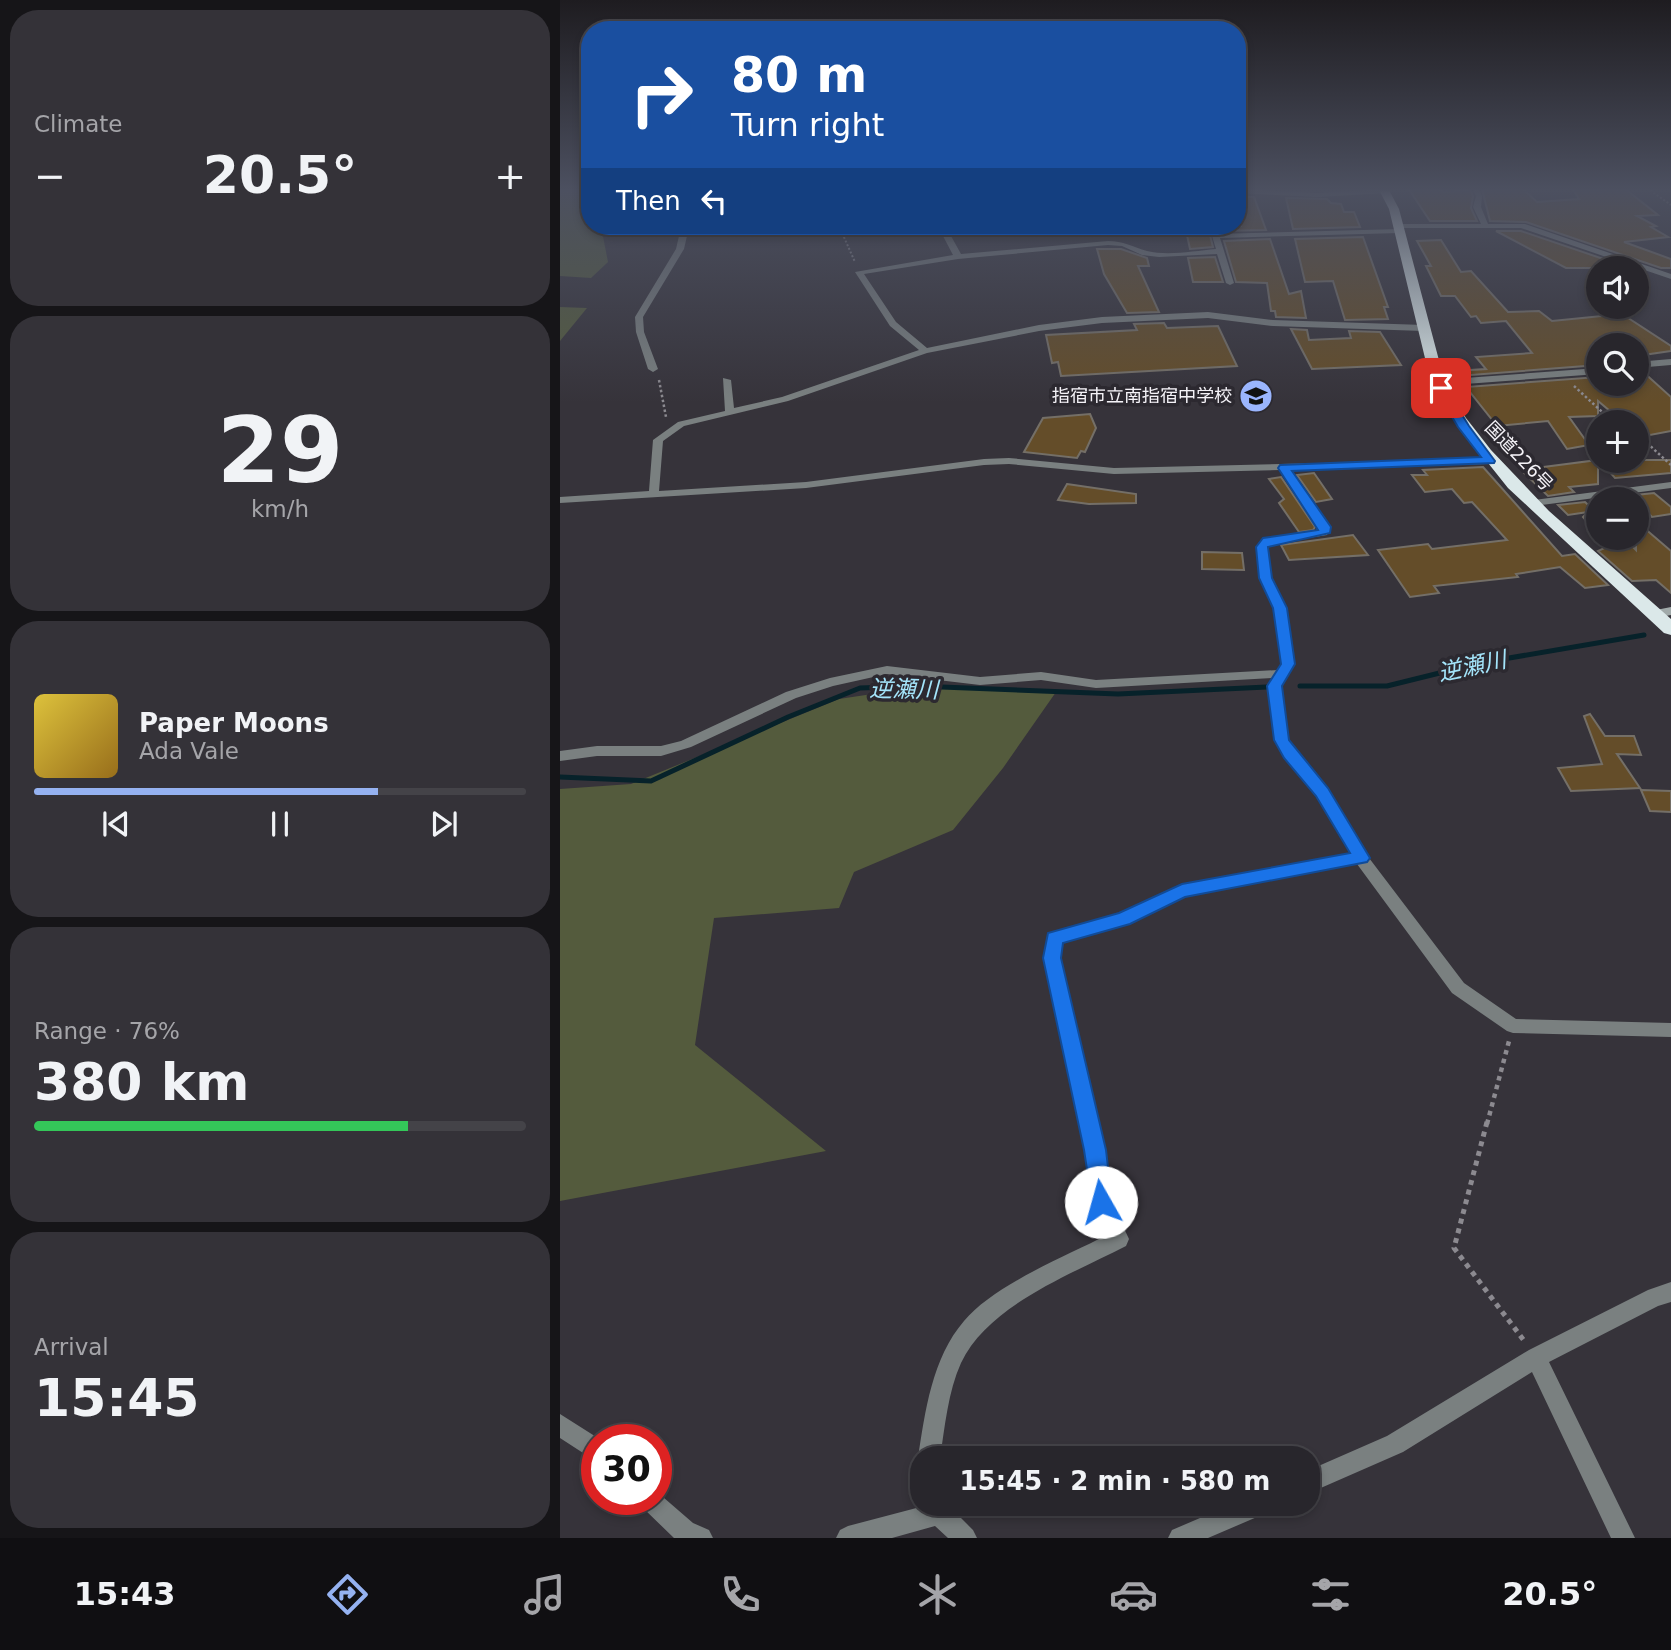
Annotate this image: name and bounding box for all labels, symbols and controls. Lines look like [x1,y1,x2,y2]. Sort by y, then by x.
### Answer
text: 80 m [731,47,867,104]
icon: right [616,49,707,140]
text: Turn right [731,106,884,144]
text: Climate [34,111,123,137]
text: 20.5° [203,145,357,205]
text: − [34,154,66,198]
text: + [494,154,526,198]
icon: left [695,182,733,220]
text: Then [616,186,681,216]
map controls [1586,256,1649,550]
button: sound [1586,256,1649,319]
button: search [1586,333,1649,396]
pin [1411,358,1471,418]
icon: arrive [1422,369,1460,407]
school or university icon: 指宿市立南指宿中学校 [1237,377,1275,415]
place label: 指宿市立南指宿中学校 [1052,385,1232,406]
text: 29 [217,398,343,503]
button: + [1586,410,1649,473]
street label: 国道226号 [1481,417,1558,495]
button: − [1586,487,1649,550]
text: km/h [251,496,309,522]
water label: 逆瀬川 [1436,645,1511,686]
water label: 逆瀬川 [869,675,942,703]
text: Paper Moons [139,708,329,738]
text: Ada Vale [139,738,239,764]
icon: previous [97,805,135,843]
icon: pause [261,805,299,843]
icon: next [425,805,463,843]
text: Range · 76% [34,1018,180,1044]
text: 380 km [34,1052,249,1112]
position arrow [1064,1165,1138,1239]
text: Arrival [34,1334,109,1360]
text: 15:45 [34,1368,200,1428]
speed limit sign: 30 [581,1424,672,1515]
text: 15:45 · 2 min · 580 m [960,1466,1270,1496]
icon: directions [323,1570,372,1619]
icon: music [520,1570,569,1619]
icon: phone [716,1570,765,1619]
icon: climate [913,1570,962,1619]
icon: car [1109,1570,1158,1619]
icon: filters [1306,1570,1355,1619]
text: 15:43 [74,1575,176,1613]
text: 20.5° [1502,1575,1597,1613]

